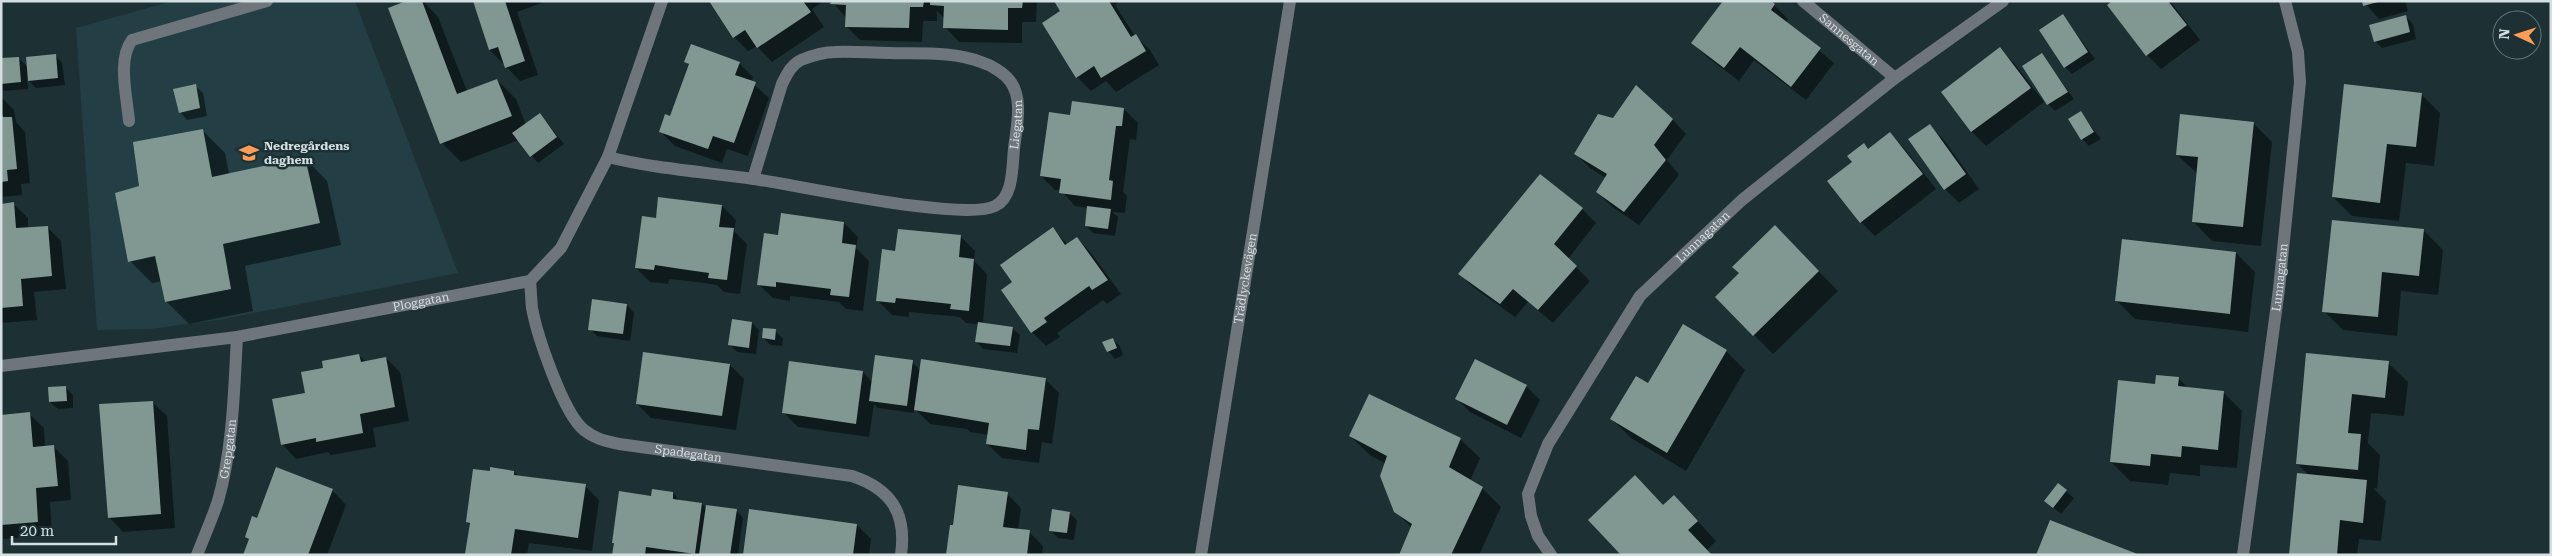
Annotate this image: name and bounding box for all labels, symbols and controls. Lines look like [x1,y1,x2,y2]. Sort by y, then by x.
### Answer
north arrow [2492,10,2542,60]
street label: Sannesgatan [1816,11,1882,69]
text: N [2496,28,2512,40]
street label: Liegatan [1007,99,1025,150]
place label: Nedregårdens daghem [264,139,350,167]
school or university icon: Nedregårdens daghem [238,142,260,164]
street label: Lunnagatan [1673,208,1733,265]
street label: Trädlyckevägen [1231,232,1260,325]
street label: Lunnagatan [2269,242,2291,312]
street label: Ploggatan [391,290,451,314]
street label: Grepgatan [217,418,239,480]
street label: Spadegatan [654,442,723,465]
scale bar [12,514,116,546]
text: 20 m [20,522,55,540]

